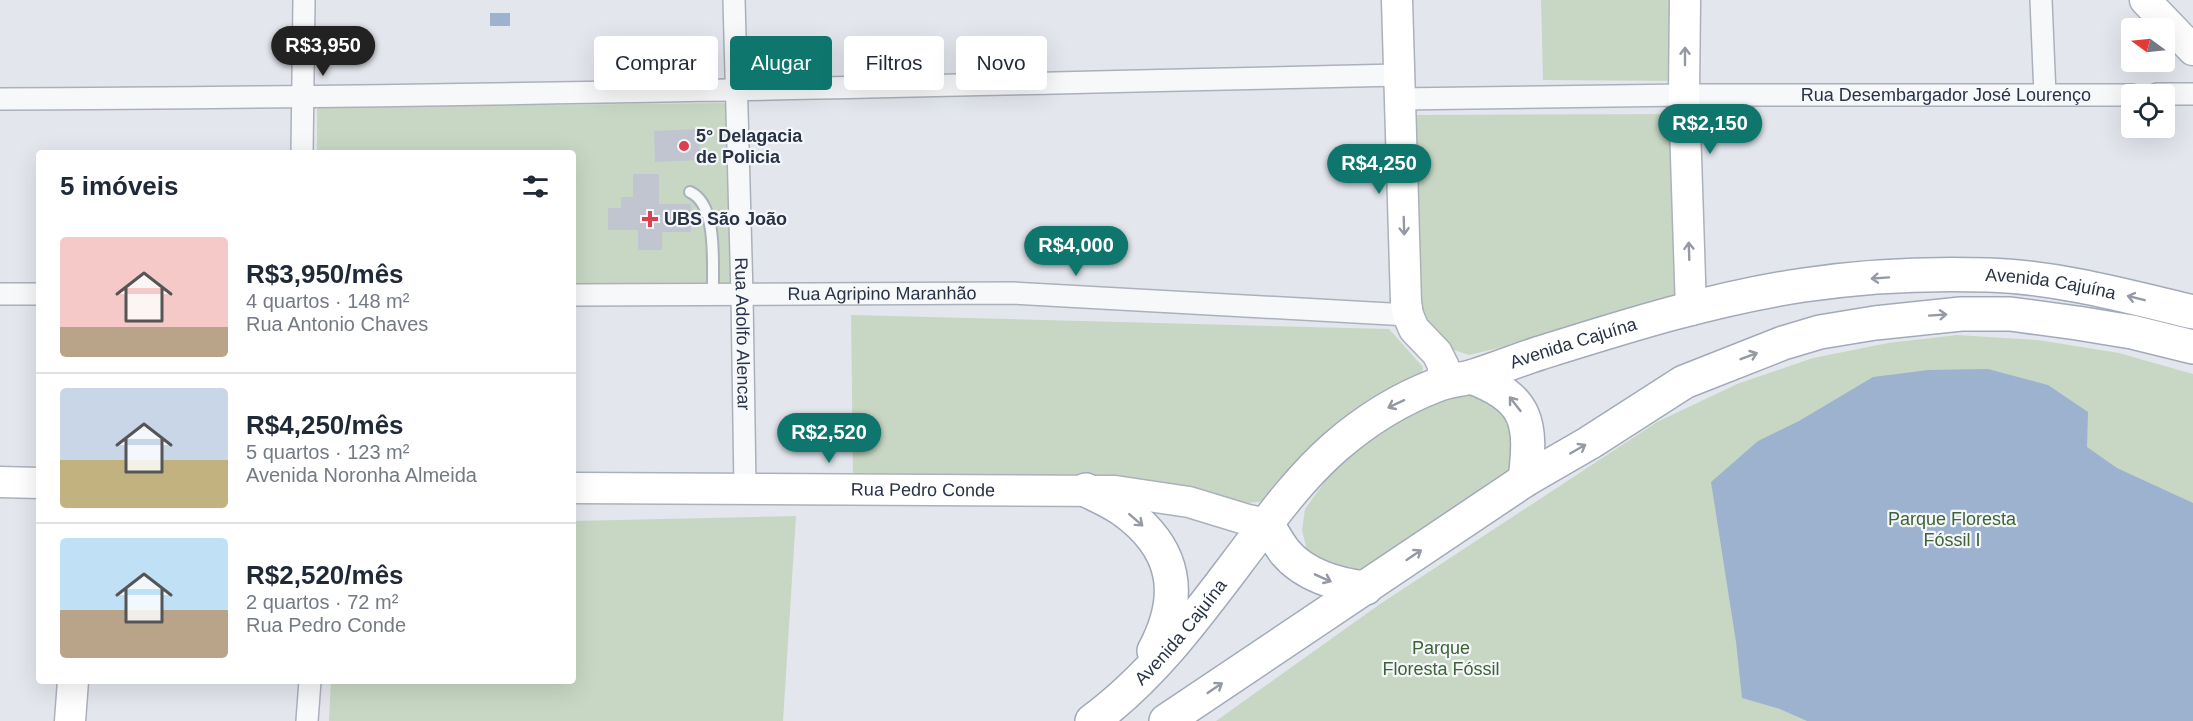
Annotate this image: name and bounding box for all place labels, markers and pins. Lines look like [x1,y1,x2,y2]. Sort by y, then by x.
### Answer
pin: R$3,950 [268,26,378,77]
pin: R$2,150 [1655,104,1765,155]
place label: 5° Delagacia de Policia [696,126,803,167]
marker: 5° Delagacia de Policia [677,139,691,153]
pin: R$4,250 [1324,144,1434,195]
place label: UBS São João [664,209,787,229]
marker: UBS São João [641,210,659,228]
pin: R$4,000 [1021,226,1131,277]
pin: R$2,520 [774,413,884,464]

